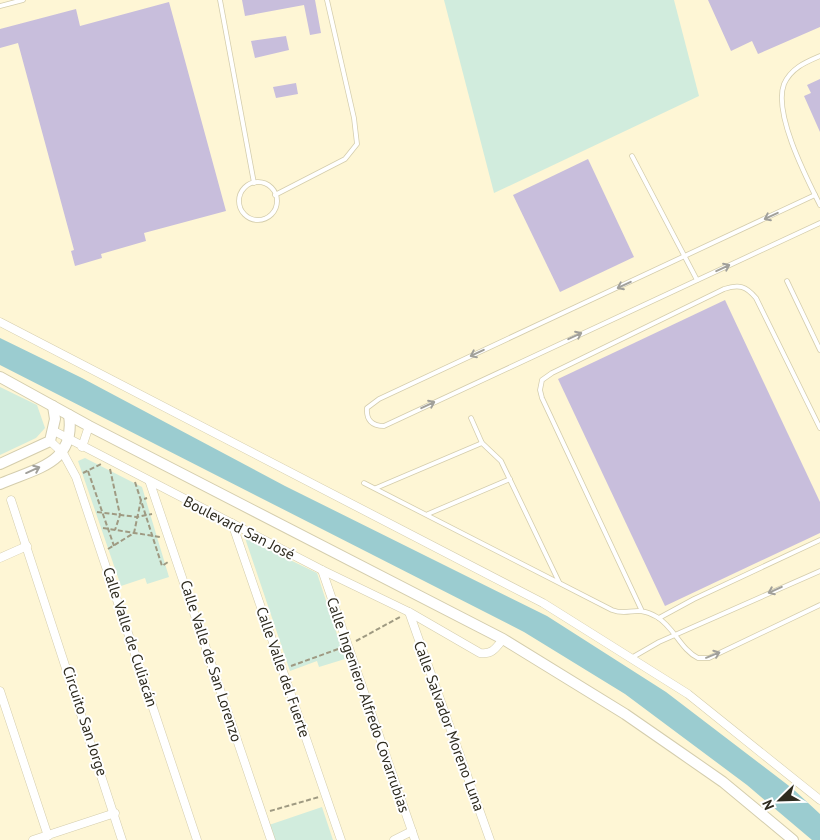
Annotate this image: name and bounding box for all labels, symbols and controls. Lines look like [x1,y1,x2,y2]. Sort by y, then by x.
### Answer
one-way arrow [764,212,779,222]
one-way arrow [715,262,730,272]
one-way arrow [617,281,632,291]
one-way arrow [567,331,582,341]
one-way arrow [470,349,485,359]
one-way arrow [420,400,435,409]
one-way arrow [25,464,40,474]
street label: Boulevard San José [180,491,298,564]
street label: Calle Valle de Culiacán [99,565,162,709]
street label: Calle Valle de San Lorenzo [176,578,247,744]
one-way arrow [768,586,783,596]
street label: Calle Ingeniero Alfredo Covarrubias [323,595,414,815]
street label: Calle Valle del Fuerte [252,604,315,740]
street label: Calle Salvador Moreno Luna [410,638,489,814]
one-way arrow [706,650,721,659]
street label: Circuito San Jorge [59,664,112,778]
north arrow [755,775,805,825]
text: N [758,797,778,813]

